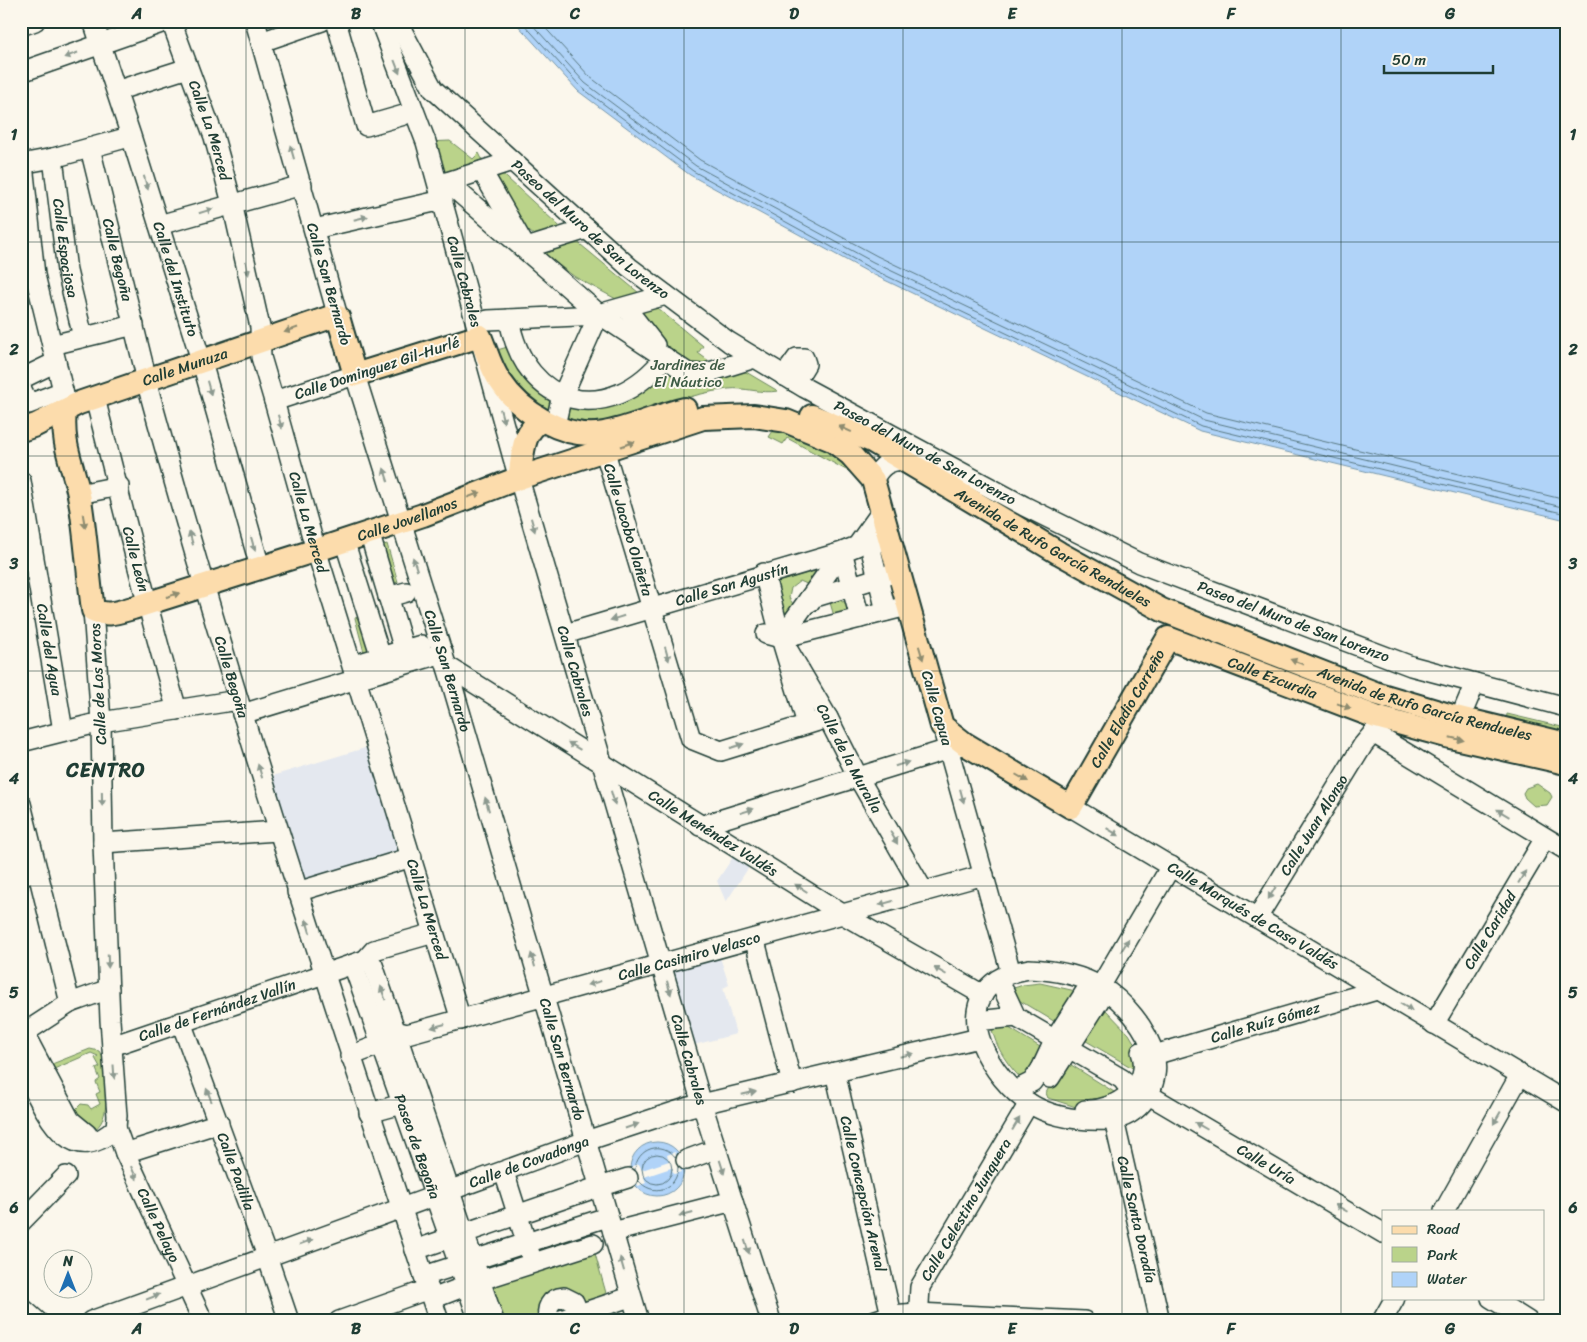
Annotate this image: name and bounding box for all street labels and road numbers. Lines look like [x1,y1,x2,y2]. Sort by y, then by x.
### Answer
street label: Calle La Merced [181,76,239,184]
street label: Paseo del Muro de San Lorenzo [505,153,676,307]
street label: Calle Espaciosa [45,197,86,301]
street label: Calle Begoña [95,215,140,304]
street label: Calle del Instituto [145,218,206,340]
street label: Calle San Bernardo [299,220,359,349]
street label: Calle Cabrales [439,233,490,331]
street label: Calle Dominguez Gil-Hurlé [291,329,463,407]
street label: Calle Munuza [139,340,232,394]
street label: Paseo del Muro de San Lorenzo [829,393,1021,513]
street label: Calle Jacobo Olañeta [596,460,661,600]
street label: Calle La Merced [281,468,336,577]
street label: Avenida de Rufo García Rendueles [949,480,1156,615]
street label: Calle Jovellanos [354,490,461,549]
street label: Calle León [115,524,157,595]
street label: Calle San Agustín [672,556,792,614]
street label: Paseo del Muro de San Lorenzo [1194,573,1394,670]
street label: Calle del Agua [29,601,70,698]
street label: Calle San Bernardo [417,606,479,736]
street label: Calle de Los Moros [82,622,114,745]
street label: Calle Cabrales [550,622,601,720]
street label: Calle Begoña [207,633,256,722]
street label: Calle Eladio Carreño [1083,644,1172,773]
street label: Calle Ezcurdia [1224,649,1321,707]
street label: Avenida de Rufo García Rendueles [1313,658,1535,748]
street label: Calle Capua [914,667,960,749]
street label: Calle de la Muralla [809,698,890,819]
street label: Calle Juan Alonso [1273,769,1355,881]
street label: Calle Menéndez Valdés [643,782,784,884]
street label: Calle Marqués de Casa Valdés [1162,854,1344,977]
street label: Calle La Merced [399,856,455,964]
street label: Calle Caridad [1456,885,1524,975]
street label: Calle Casimiro Velasco [615,924,764,988]
street label: Calle de Fernández Vallín [135,971,299,1049]
street label: Calle Ruíz Gómez [1208,994,1324,1051]
street label: Calle San Bernardo [532,995,593,1124]
street label: Calle Cabrales [663,1011,715,1109]
street label: Paseo de Begoña [387,1090,448,1203]
street label: Calle Concepción Arenal [832,1113,894,1275]
street label: Calle Padilla [210,1128,262,1214]
street label: Calle de Covadonga [465,1128,593,1196]
street label: Calle Celestino Junquera [913,1133,1019,1286]
street label: Calle Uría [1232,1136,1301,1192]
street label: Calle Santa Doradía [1110,1153,1164,1286]
street label: Calle Pelayo [130,1183,187,1267]

